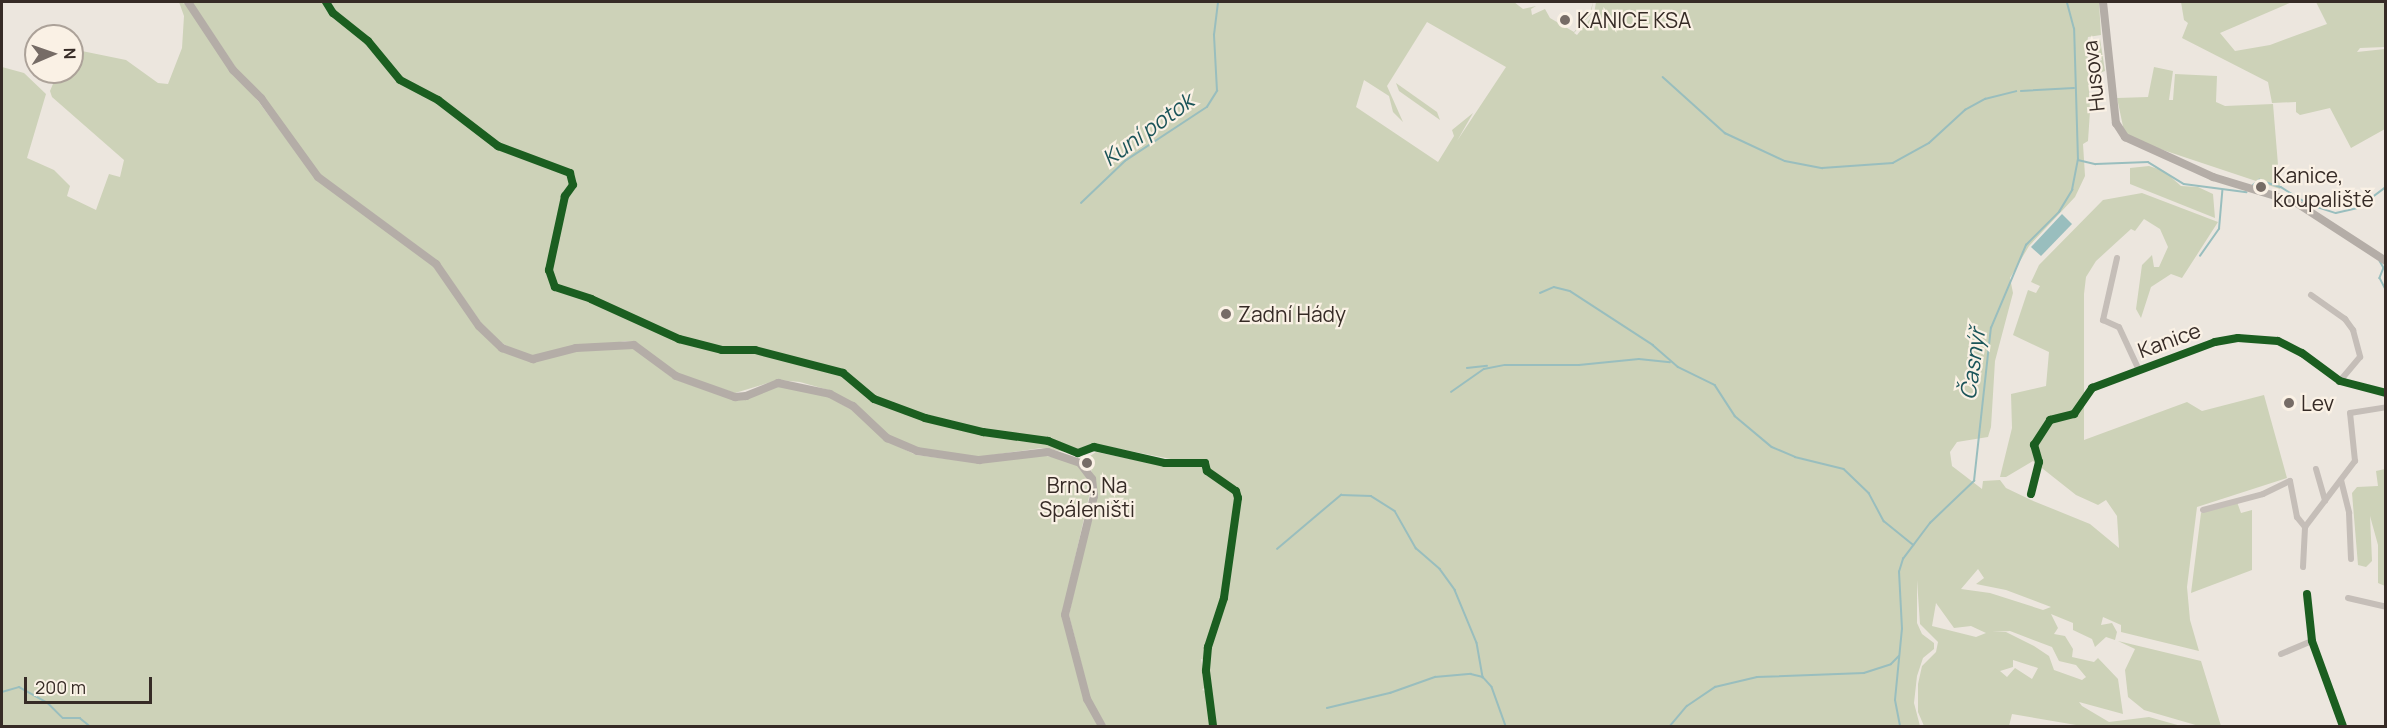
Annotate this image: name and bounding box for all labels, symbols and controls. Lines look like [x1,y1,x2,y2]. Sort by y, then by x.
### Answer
place label: KANICE KSA [1577,7,1691,33]
marker: KANICE KSA [1558,13,1572,27]
north arrow [24,24,84,84]
street label: Husova [2077,39,2109,113]
text: N [59,47,81,60]
water label: Kuní potok [1097,88,1199,172]
place label: Kanice, koupaliště [2273,162,2374,212]
marker: Kanice, koupaliště [2254,180,2268,194]
place label: Zadní Hády [1238,301,1346,327]
marker: Zadní Hády [1219,307,1233,321]
street label: Kanice [2134,317,2204,363]
water label: Časnýř [1955,327,1991,401]
place label: Lev [2301,390,2334,416]
marker: Lev [2282,396,2296,410]
marker: Brno, Na Spáleništi [1080,456,1094,470]
place label: Brno, Na Spáleništi [1039,472,1135,522]
scale bar [27,665,154,703]
text: 200 m [35,675,86,699]

